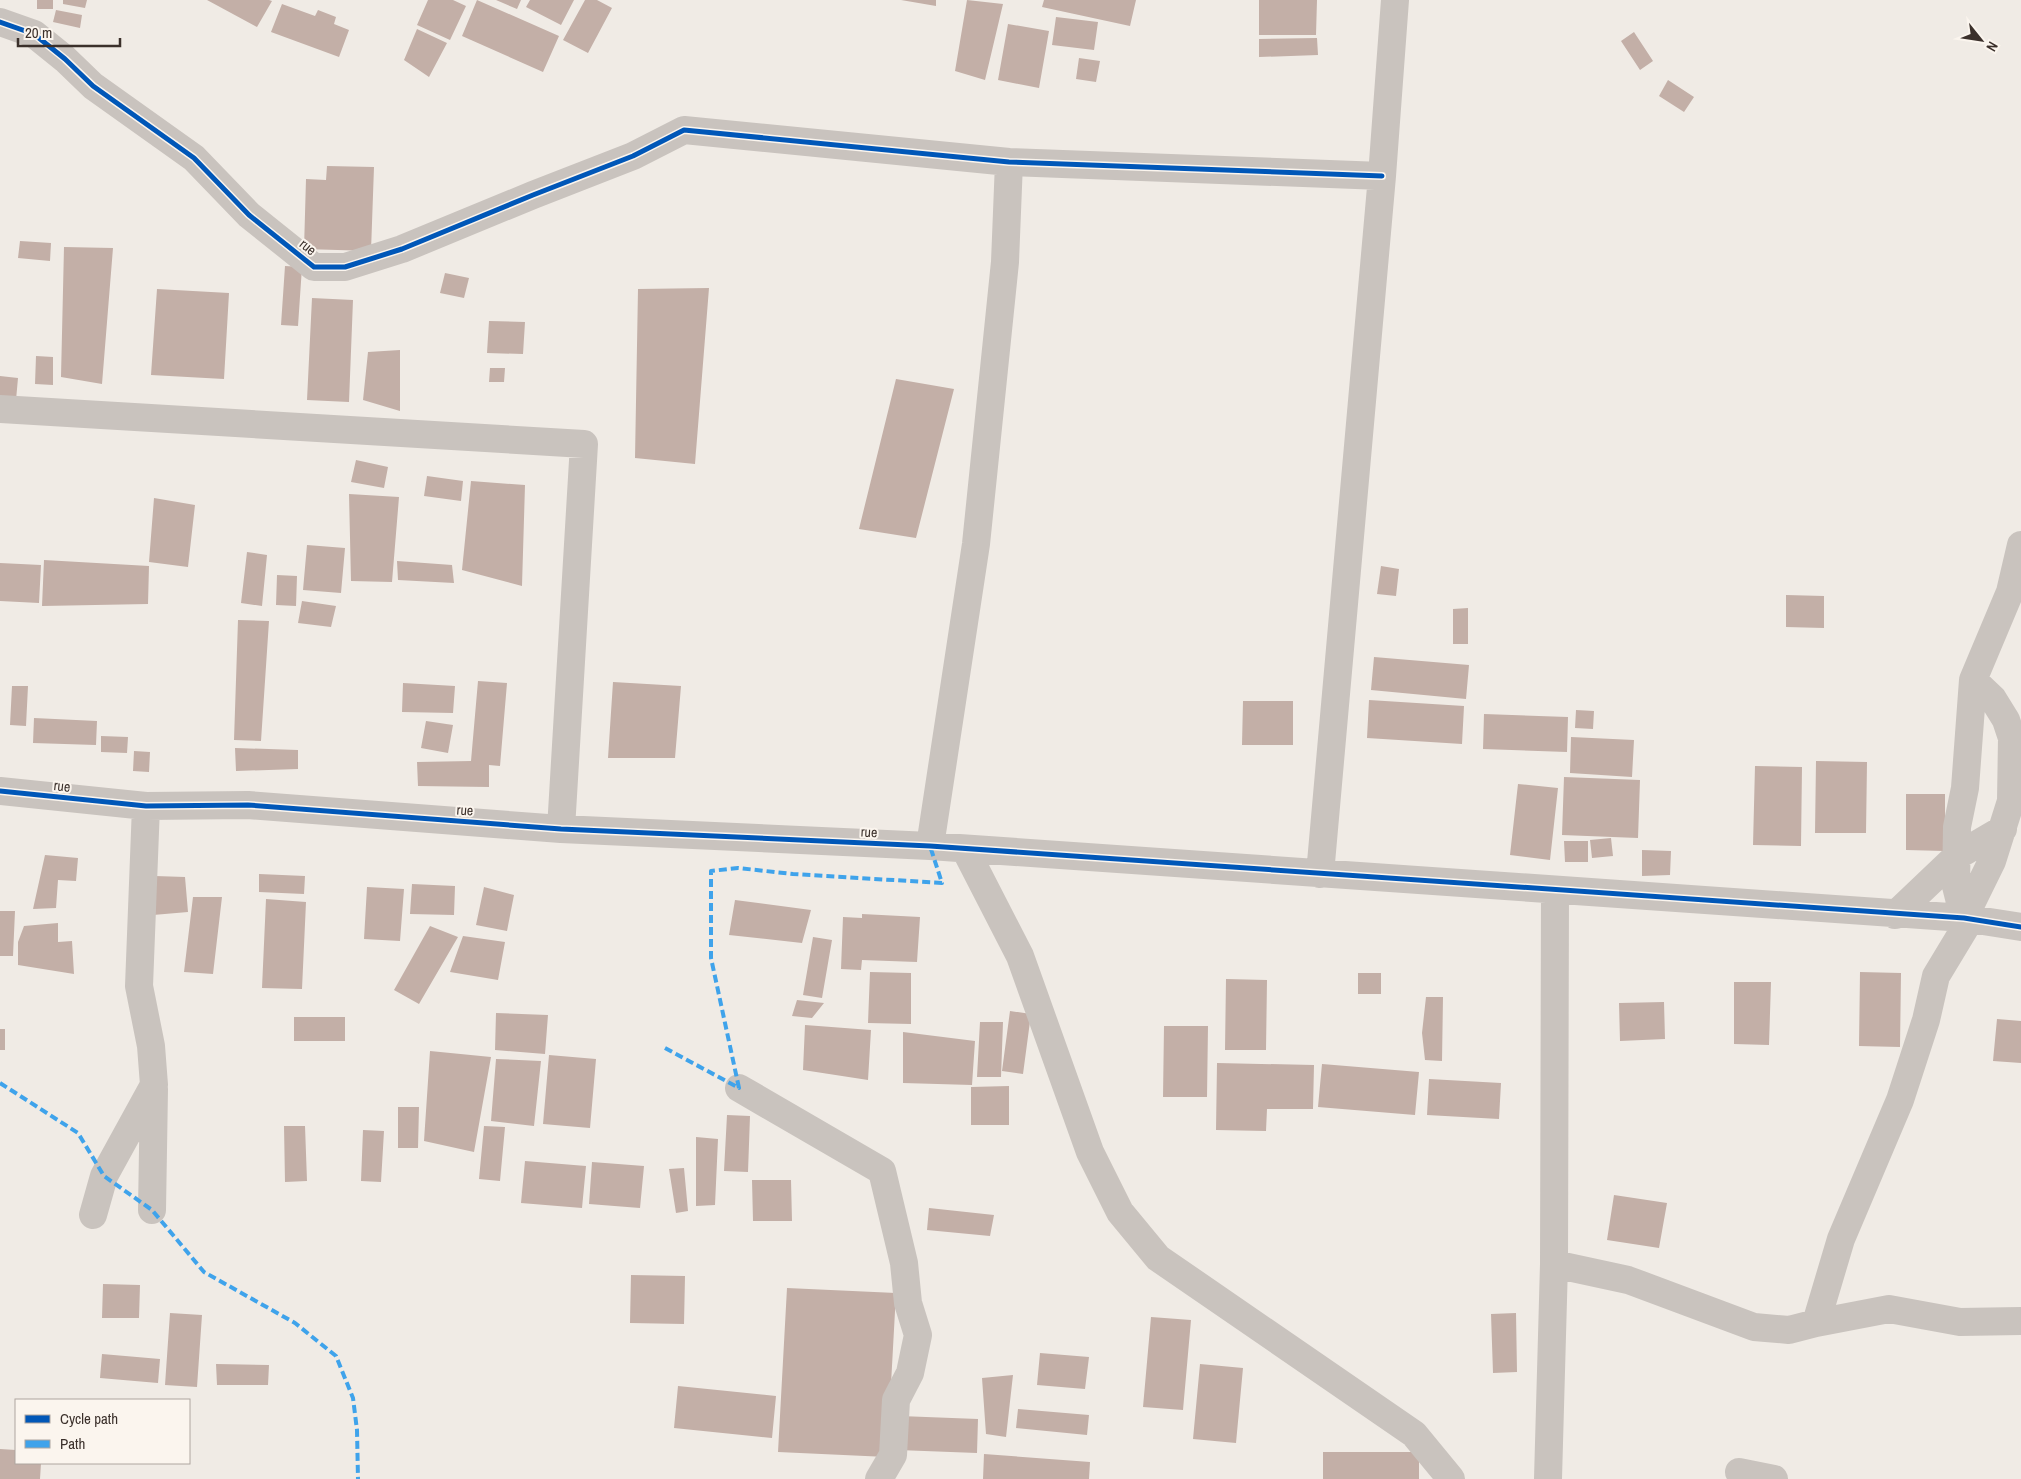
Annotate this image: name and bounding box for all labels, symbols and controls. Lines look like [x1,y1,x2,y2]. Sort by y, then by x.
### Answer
scale bar [18,15,120,47]
north arrow [1956,15,2006,65]
text: 20 m [25,22,52,43]
text: N [1982,38,2002,55]
street label: rue [296,235,320,259]
street label: rue [53,776,71,796]
street label: rue [456,800,474,820]
street label: rue [860,823,878,841]
legend [15,1399,190,1464]
text: Cycle path [60,1408,118,1429]
text: Path [60,1433,85,1454]

